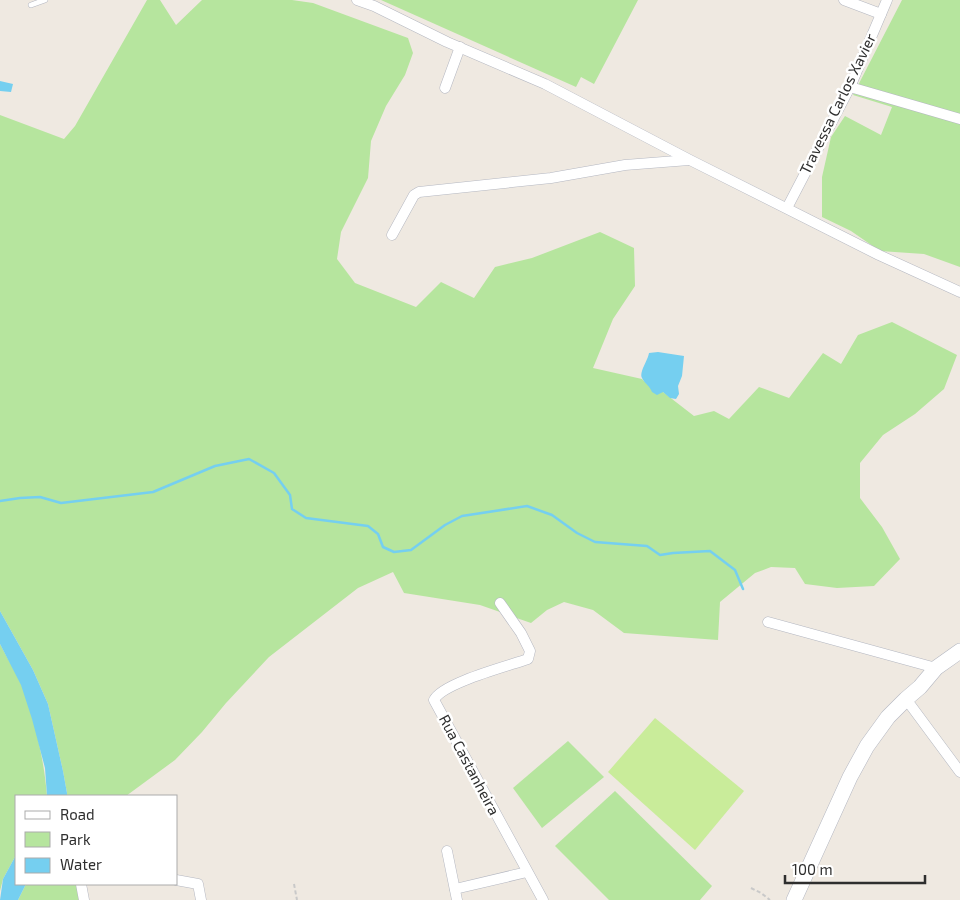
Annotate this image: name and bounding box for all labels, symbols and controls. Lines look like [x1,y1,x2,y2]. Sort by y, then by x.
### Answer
street label: Travessa Carlos Xavier [795,30,879,177]
street label: Rua Castanheira [436,711,504,818]
legend [15,795,178,885]
text: Road [60,805,95,823]
text: Park [60,830,91,848]
scale bar [785,852,925,884]
text: Water [60,855,102,873]
text: 100 m [792,860,833,878]

